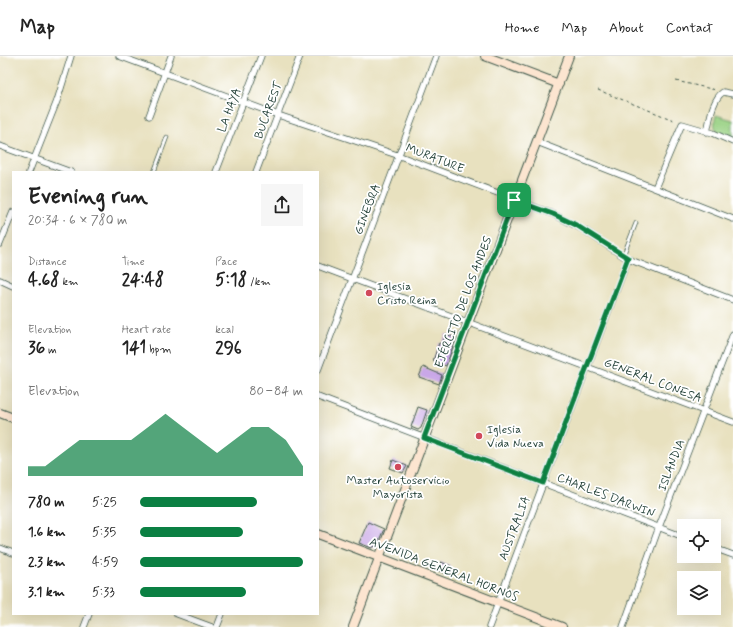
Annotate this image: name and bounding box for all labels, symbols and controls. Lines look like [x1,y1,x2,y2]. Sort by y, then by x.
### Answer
text: Map [20,15,55,40]
text: Home [505,19,539,37]
text: Map [561,19,587,37]
text: About [609,19,644,37]
text: Contact [666,19,713,37]
street label: BUCAREST [251,79,287,141]
street label: LA HAYA [214,86,246,135]
street label: MURATURE [403,140,466,177]
street label: GINEBRA [351,182,385,237]
text: Evening run [28,183,148,211]
pin [497,183,531,217]
button: share [261,184,303,226]
icon: arrive [503,189,525,211]
text: 20:34 · 6 × 780 m [28,212,127,229]
street label: EJÉRCITO DE LOS ANDES [431,234,497,370]
text: Distance [28,255,67,269]
text: Time [122,255,145,269]
text: Pace [215,255,237,269]
text: 4.68 [28,269,59,291]
text: 24:48 [122,269,164,291]
text: 5:18 [215,269,247,291]
text: km [59,275,78,289]
text: /km [247,275,271,289]
place label: Iglesia Cristo Reina [377,279,437,309]
marker: Iglesia Cristo Reina [364,288,374,298]
text: Elevation [28,323,71,337]
text: Heart rate [122,323,171,337]
text: kcal [215,323,234,337]
text: 36 [28,337,45,359]
text: 141 [122,337,146,359]
text: 296 [215,337,242,359]
text: m [45,343,57,357]
text: bpm [146,343,171,357]
street label: GENERAL CONESA [601,355,704,407]
text: Elevation [28,383,79,400]
text: 80–84 m [249,383,303,400]
place label: Iglesia Vida Nueva [487,422,544,452]
marker: Iglesia Vida Nueva [474,431,484,441]
street label: ISLANDIA [655,437,689,494]
marker: Master Autoservicio Mayorista [393,462,403,472]
street label: CHARLES DARWIN [554,470,657,522]
place label: Master Autoservicio Mayorista [347,473,450,503]
text: 780 m [28,494,65,511]
text: 5:25 [92,494,117,511]
street label: AUSTRALIA [495,494,534,563]
map controls [677,519,721,615]
button: locate [677,519,721,563]
text: 1.6 km [28,524,66,541]
text: 5:35 [92,524,116,541]
street label: AVENIDA GENERAL HORNOS [367,534,520,606]
text: 2.3 km [28,554,65,571]
text: 4:59 [92,554,119,571]
button: layers [677,571,721,615]
text: 3.1 km [28,584,65,601]
text: 5:33 [92,584,115,601]

